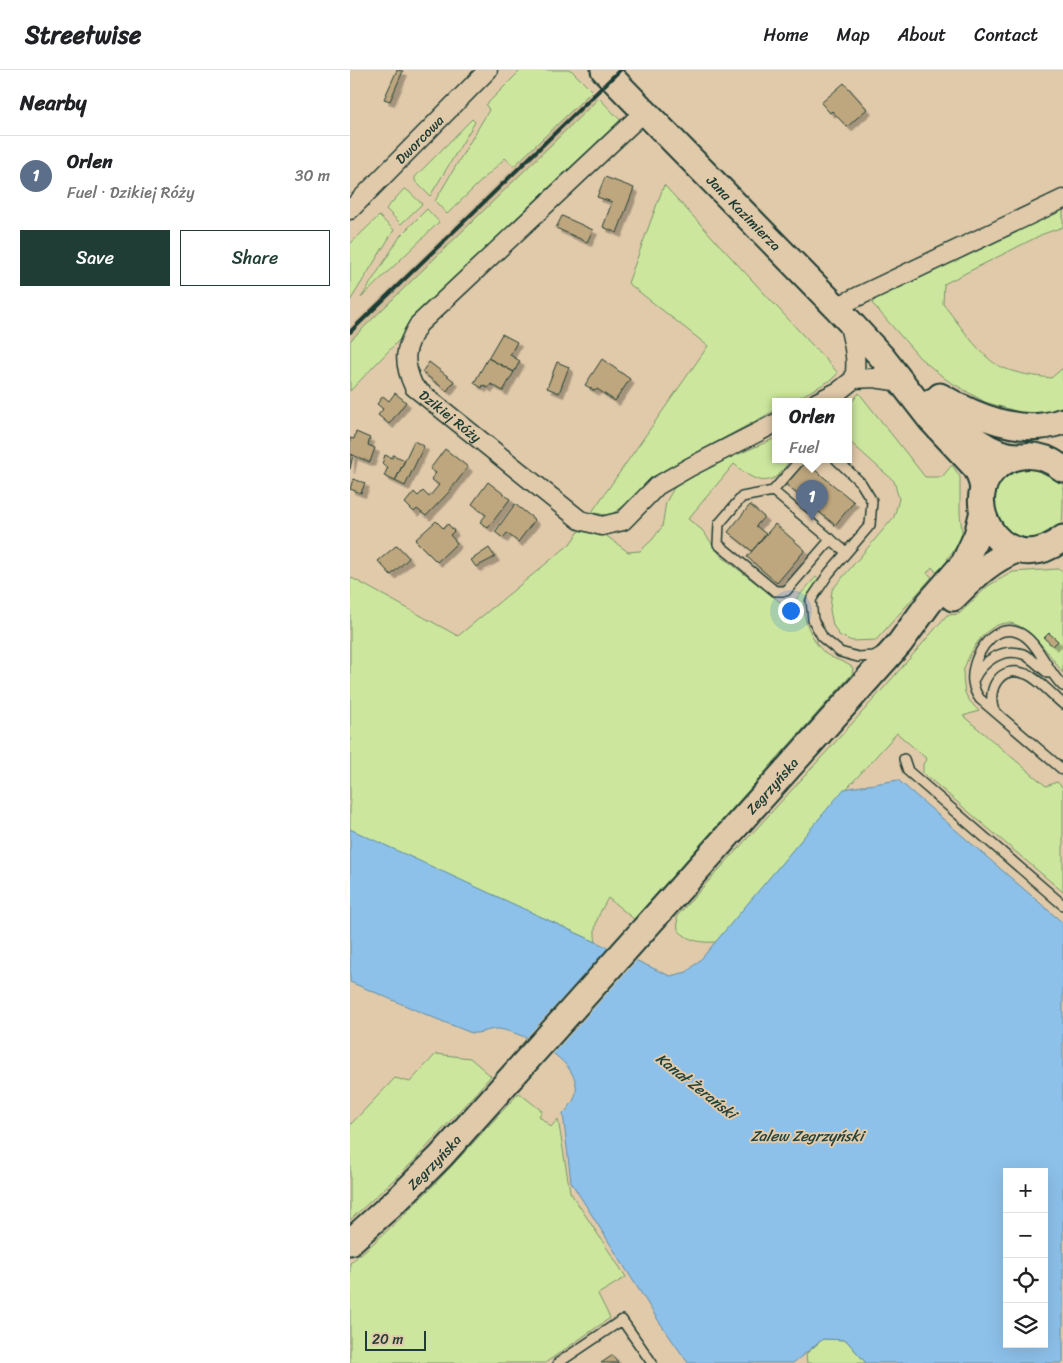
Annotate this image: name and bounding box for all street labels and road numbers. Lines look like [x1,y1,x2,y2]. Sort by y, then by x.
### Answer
street label: Dworcowa [389,109,450,171]
street label: Jana Kazimierza [699,169,787,257]
street label: Dzikiej Róży [413,383,487,450]
street label: Zegrzyńska [740,752,805,821]
street label: Zegrzyńska [401,1129,468,1197]

